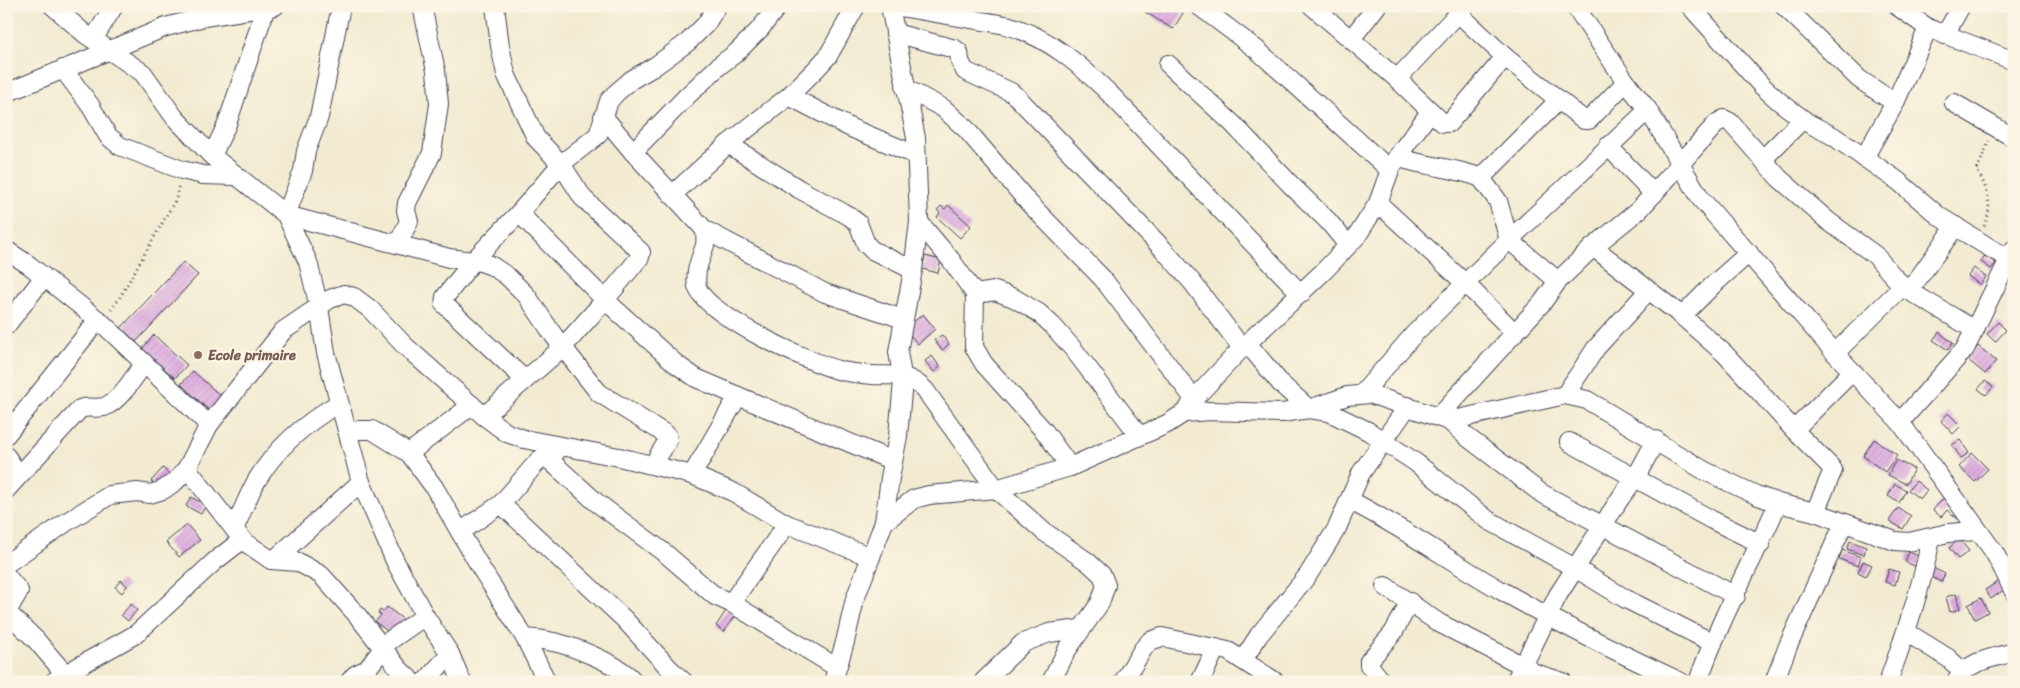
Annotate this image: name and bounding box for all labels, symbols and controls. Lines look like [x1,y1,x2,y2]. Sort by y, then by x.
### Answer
place label: Ecole primaire [208,343,296,368]
marker: Ecole primaire [192,349,204,361]

